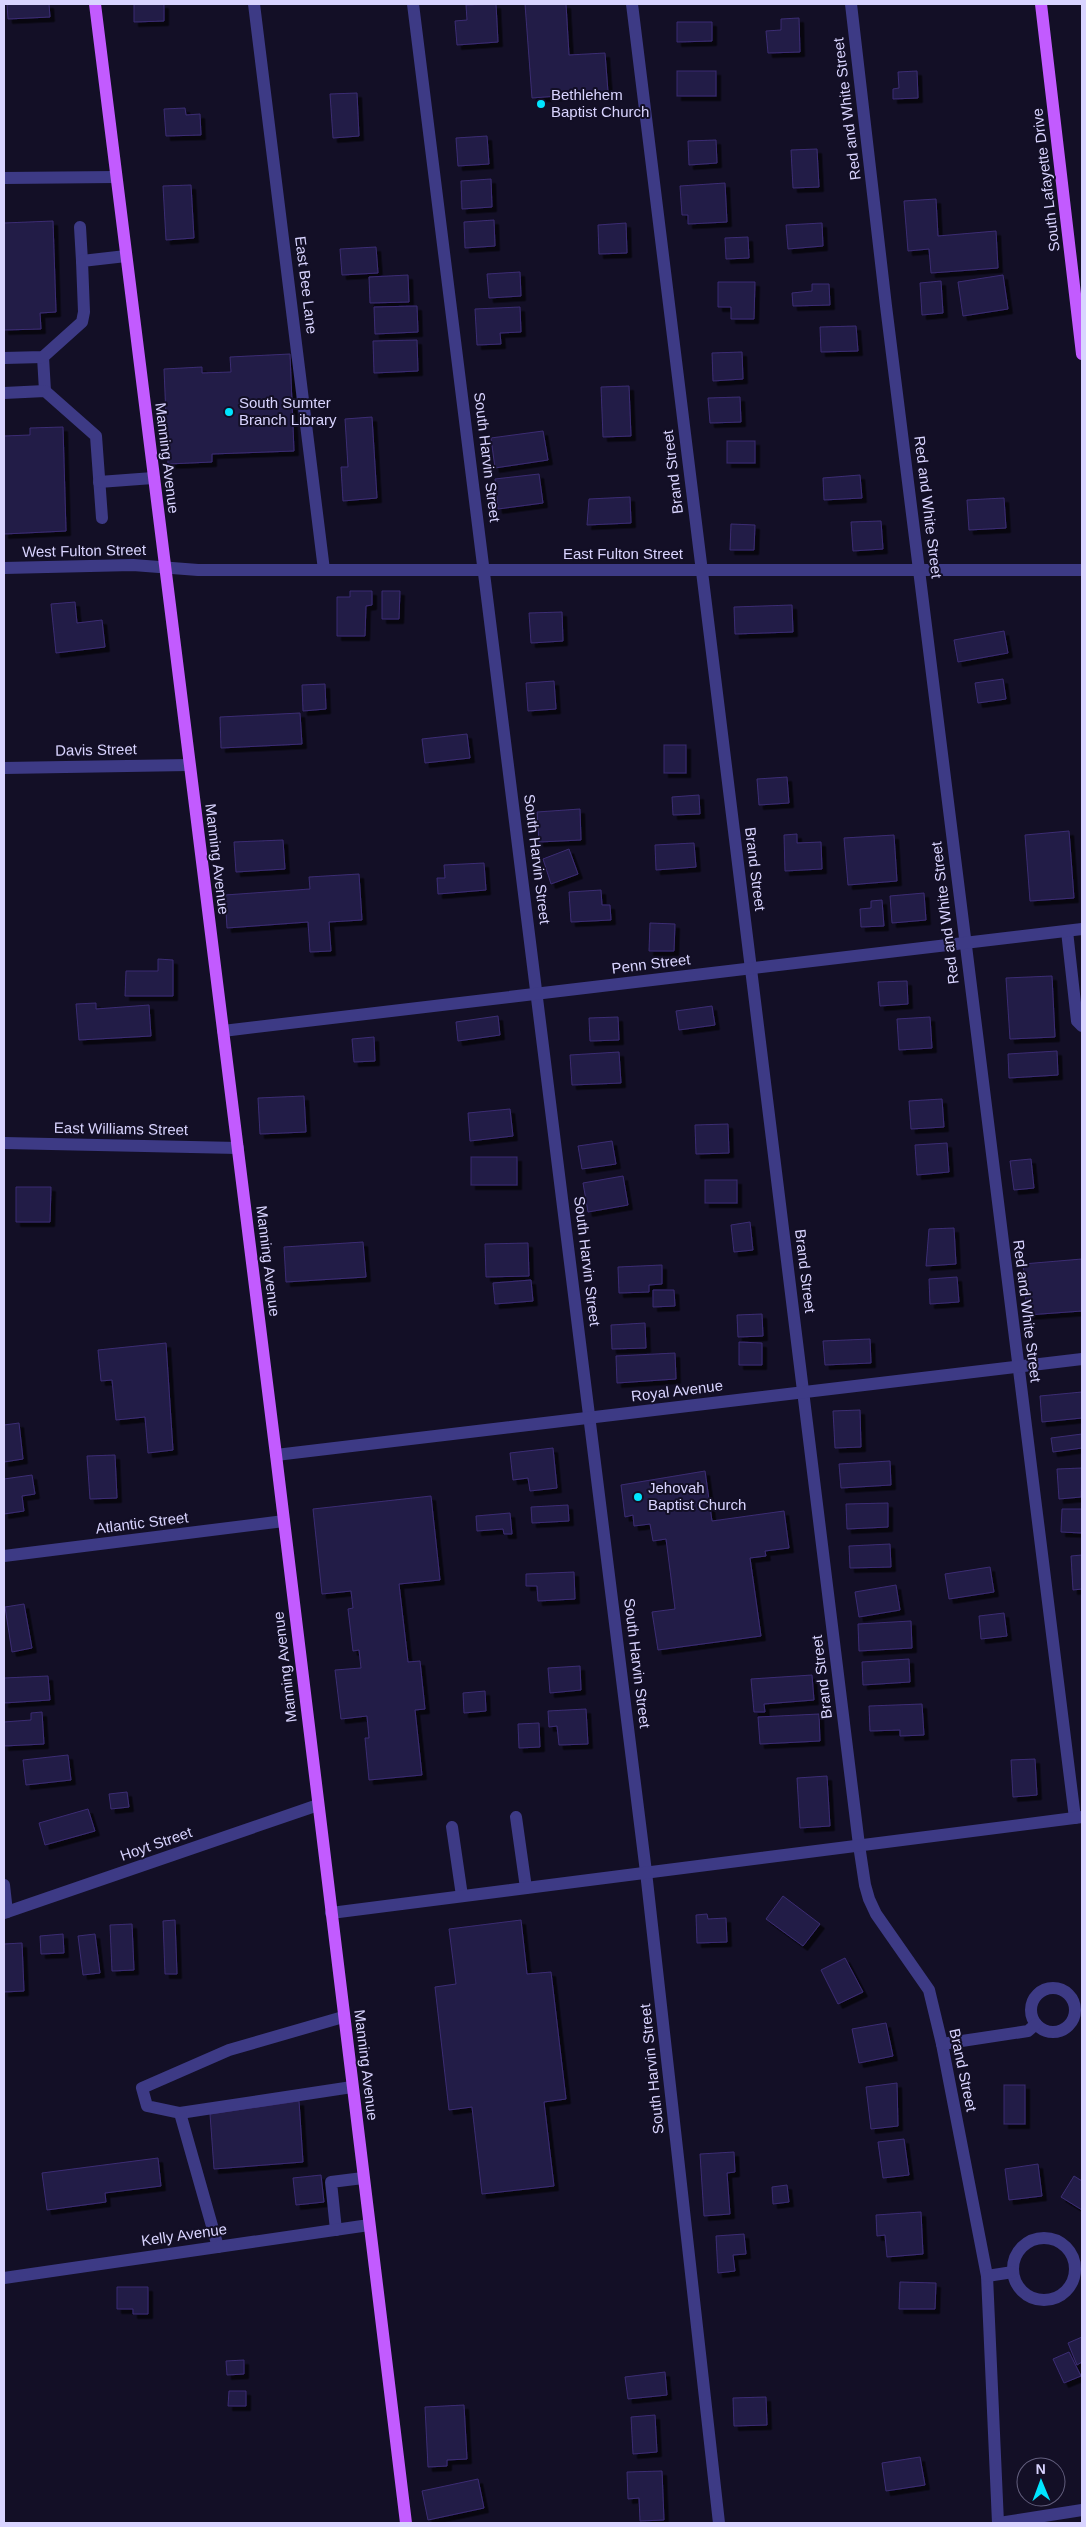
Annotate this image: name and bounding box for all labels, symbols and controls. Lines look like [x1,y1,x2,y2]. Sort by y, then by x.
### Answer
street label: Red and White Street [829,36,864,181]
place label: Bethlehem Baptist Church [551,86,649,120]
marker: Bethlehem Baptist Church [535,98,547,110]
street label: South Lafayette Drive [1028,107,1063,253]
street label: East Bee Lane [292,235,321,335]
street label: South Harvin Street [471,391,504,524]
place label: South Sumter Branch Library [239,394,337,428]
street label: Manning Avenue [152,402,183,514]
marker: South Sumter Branch Library [223,406,235,418]
street label: Brand Street [659,428,686,515]
street label: Red and White Street [911,435,946,580]
street label: West Fulton Street [22,541,147,560]
street label: East Fulton Street [563,545,684,562]
street label: Davis Street [55,740,138,759]
street label: South Harvin Street [521,793,554,926]
street label: Manning Avenue [202,803,233,915]
street label: Brand Street [742,826,769,913]
street label: Red and White Street [927,840,962,985]
street label: Penn Street [611,950,692,977]
street label: East Williams Street [54,1119,189,1138]
street label: South Harvin Street [571,1195,604,1328]
street label: Manning Avenue [253,1205,284,1317]
street label: Brand Street [792,1228,819,1315]
street label: Red and White Street [1010,1239,1045,1384]
street label: Royal Avenue [630,1376,724,1405]
place label: Jehovah Baptist Church [648,1479,746,1513]
marker: Jehovah Baptist Church [632,1491,644,1503]
street label: Atlantic Street [95,1508,190,1537]
street label: South Harvin Street [621,1597,654,1730]
street label: Manning Avenue [269,1611,300,1723]
street label: Brand Street [808,1633,835,1720]
street label: Hoyt Street [118,1823,195,1864]
street label: South Harvin Street [636,2002,667,2135]
street label: Manning Avenue [351,2009,382,2121]
street label: Brand Street [946,2027,981,2114]
street label: Kelly Avenue [140,2220,228,2249]
north arrow [1016,2457,1066,2507]
text: N [1036,2461,1046,2477]

